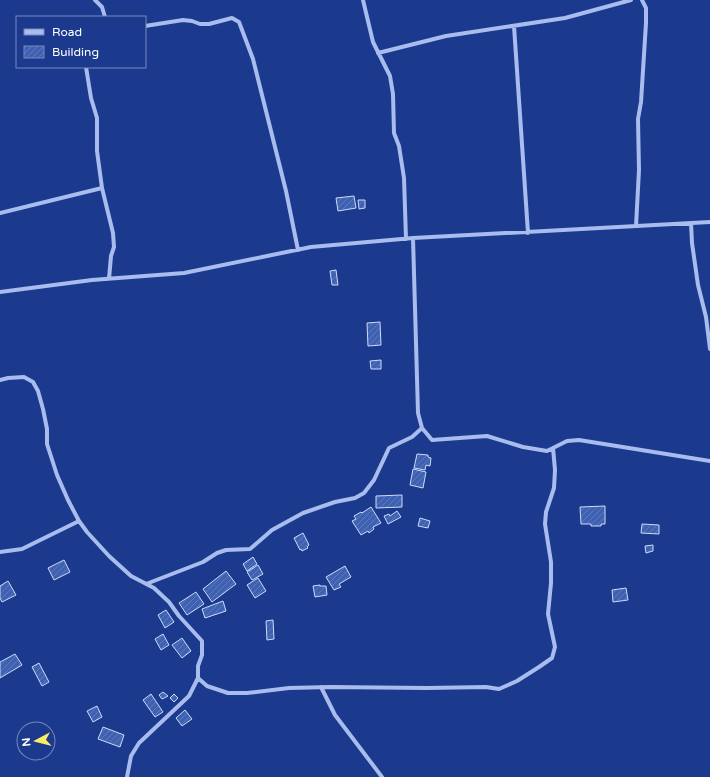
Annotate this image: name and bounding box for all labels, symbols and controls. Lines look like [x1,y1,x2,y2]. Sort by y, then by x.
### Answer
legend [16,16,146,68]
text: Road [52,25,82,39]
text: Building [52,45,99,59]
north arrow [16,721,56,761]
text: N [20,737,34,747]

